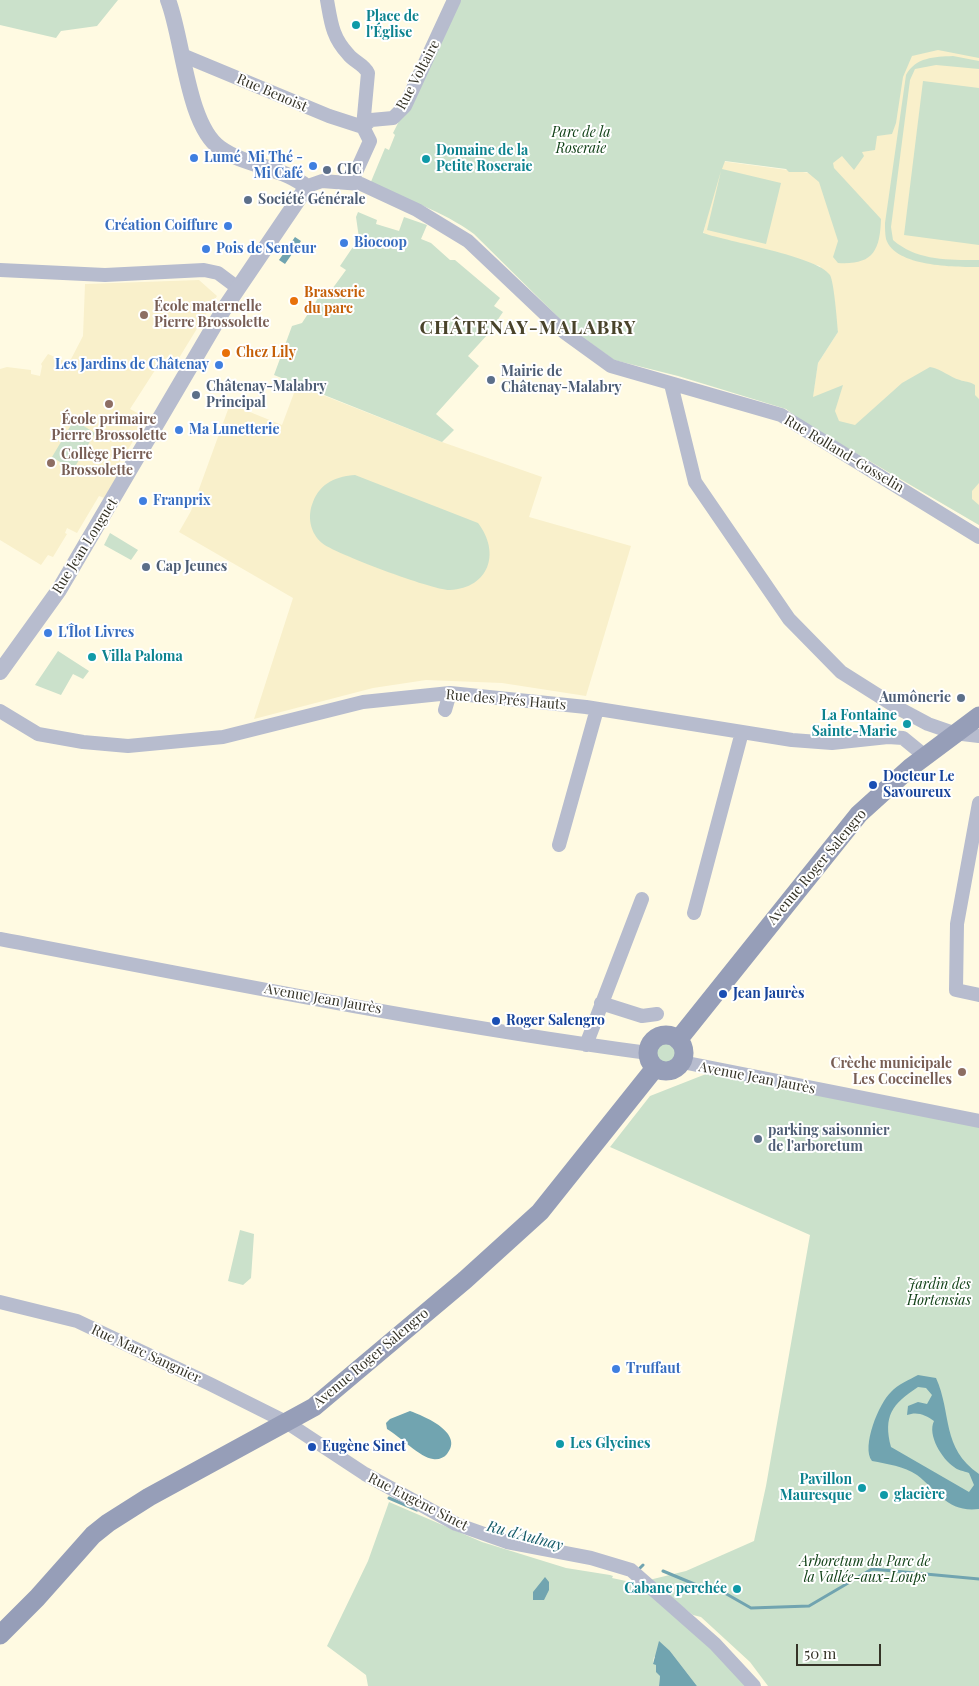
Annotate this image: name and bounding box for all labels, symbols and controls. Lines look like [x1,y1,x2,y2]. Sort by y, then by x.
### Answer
place label: Place de l'Église [366,9,419,41]
marker: Place de l'Église [350,19,362,31]
street label: Rue Voltaire [393,37,443,113]
street label: Rue Benoist [234,71,310,115]
park label: Parc de la Roseraie [551,125,611,158]
place label: Domaine de la Petite Roseraie [436,143,533,176]
place label: Lumé [204,150,241,166]
place label: Mi Thé - Mi Café [248,150,303,182]
marker: Lumé [188,152,200,164]
marker: Domaine de la Petite Roseraie [420,153,432,165]
marker: Mi Thé - Mi Café [307,160,319,172]
place label: CIC [337,162,362,178]
marker: CIC [321,164,333,176]
place label: Société Générale [258,192,366,208]
marker: Société Générale [242,194,254,206]
place label: Création Coiffure [105,218,218,234]
marker: Création Coiffure [222,220,234,232]
place label: Biocoop [354,235,407,251]
marker: Biocoop [338,237,350,249]
place label: Pois de Senteur [216,241,316,257]
marker: Pois de Senteur [200,243,212,255]
place label: Brasserie du parc [304,285,365,318]
marker: Brasserie du parc [288,295,300,307]
place label: École maternelle Pierre Brossolette [154,299,270,332]
marker: École maternelle Pierre Brossolette [138,309,150,321]
district label: CHÂTENAY-MALABRY [418,317,638,339]
place label: Chez Lily [236,345,296,361]
marker: Chez Lily [220,347,232,359]
place label: Les Jardins de Châtenay [55,357,209,373]
marker: Les Jardins de Châtenay [213,359,225,371]
place label: Mairie de Châtenay-Malabry [501,364,622,397]
marker: Mairie de Châtenay-Malabry [485,374,497,386]
place label: Châtenay-Malabry Principal [206,379,327,412]
marker: Châtenay-Malabry Principal [190,389,202,401]
marker: École primaire Pierre Brossolette [103,398,115,410]
place label: École primaire Pierre Brossolette [51,412,167,444]
street label: Rue Rolland-Gosselin [781,412,907,496]
place label: Ma Lunetterie [189,422,279,438]
marker: Ma Lunetterie [173,424,185,436]
place label: Collège Pierre Brossolette [61,447,152,480]
marker: Collège Pierre Brossolette [45,457,57,469]
place label: Franprix [153,493,211,509]
street label: Rue Jean Longuet [49,495,121,597]
marker: Franprix [137,495,149,507]
place label: Cap Jeunes [156,559,227,575]
marker: Cap Jeunes [140,561,152,573]
place label: L'Îlot Livres [58,625,134,641]
marker: L'Îlot Livres [42,627,54,639]
place label: Villa Paloma [102,649,183,665]
marker: Villa Paloma [86,651,98,663]
street label: Rue des Prés Hauts [445,686,567,714]
place label: Aumônerie [879,690,951,706]
marker: Aumônerie [955,692,967,704]
place label: La Fontaine Sainte-Marie [812,708,897,740]
marker: La Fontaine Sainte-Marie [901,718,913,730]
place label: Docteur Le Savoureux [883,769,955,802]
marker: Docteur Le Savoureux [867,779,879,791]
street label: Avenue Roger Salengro [764,806,870,928]
street label: Avenue Jean Jaurès [263,980,383,1018]
place label: Jean Jaurès [733,986,804,1002]
marker: Jean Jaurès [717,988,729,1000]
place label: Roger Salengro [506,1013,605,1029]
marker: Roger Salengro [490,1015,502,1027]
place label: Crèche municipale Les Coccinelles [831,1056,952,1088]
street label: Avenue Jean Jaurès [697,1058,817,1098]
marker: Crèche municipale Les Coccinelles [956,1066,968,1078]
place label: parking saisonnier de l'arboretum [768,1123,890,1156]
marker: parking saisonnier de l'arboretum [752,1133,764,1145]
park label: Jardin des Hortensias [907,1277,971,1310]
street label: Avenue Roger Salengro [310,1305,432,1411]
street label: Rue Marc Sangnier [89,1321,203,1387]
place label: Truffaut [626,1361,681,1377]
marker: Truffaut [610,1363,622,1375]
place label: Les Glycines [570,1436,650,1452]
marker: Les Glycines [554,1438,566,1450]
place label: Eugène Sinet [322,1439,406,1455]
marker: Eugène Sinet [306,1441,318,1453]
street label: Rue Eugène Sinet [365,1470,471,1534]
place label: Pavillon Mauresque [780,1472,852,1504]
marker: Pavillon Mauresque [856,1482,868,1494]
place label: glacière [894,1487,945,1503]
marker: glacière [878,1489,890,1501]
water label: Ru d'Aulnay [485,1517,565,1555]
park label: Arboretum du Parc de la Vallée-aux-Loups [799,1554,931,1586]
place label: Cabane perchée [624,1581,727,1597]
marker: Cabane perchée [731,1583,743,1595]
scale bar [799,1634,884,1666]
text: 50 m [804,1643,836,1663]

